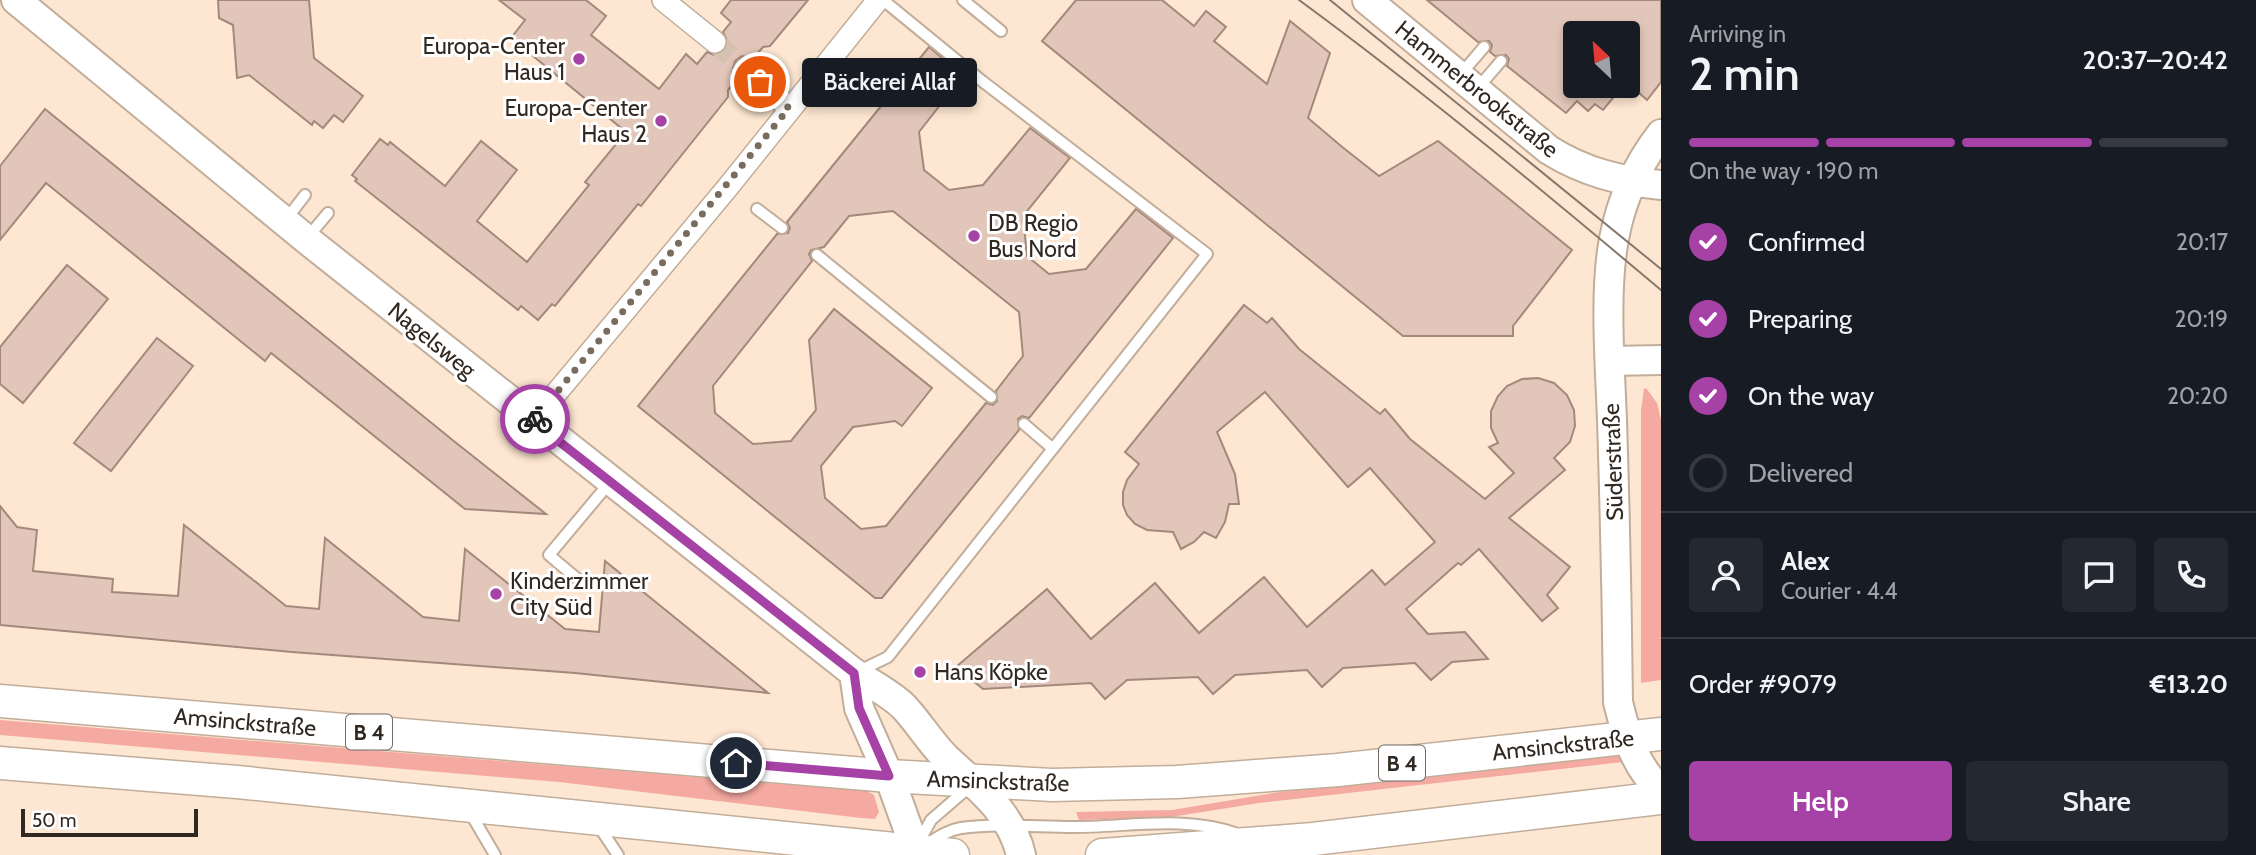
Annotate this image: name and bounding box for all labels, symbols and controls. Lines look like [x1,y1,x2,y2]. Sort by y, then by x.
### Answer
street label: Hammerbrookstraße [1390,15,1565,164]
text: Arriving in [1689,20,1786,48]
north arrow [1563,21,1640,98]
map controls [1563,21,1640,98]
place label: Europa-Center Haus 1 [422,32,566,86]
text: 20:37–20:42 [2083,44,2228,76]
text: 2 min [1689,46,1800,102]
marker: Europa-Center Haus 1 [571,51,587,67]
pin [730,52,790,112]
callout: Bäckerei Allaf [802,57,977,106]
icon: bag [741,63,779,101]
text: Bäckerei Allaf [823,68,956,96]
place label: Europa-Center Haus 2 [504,94,648,148]
marker: Europa-Center Haus 2 [653,113,669,129]
text: On the way · 190 m [1689,157,1878,185]
place label: DB Regio Bus Nord [988,209,1078,263]
icon: check [1689,223,1727,261]
text: Confirmed [1748,226,1865,258]
marker: DB Regio Bus Nord [966,228,982,244]
text: 20:17 [2176,228,2228,256]
street label: Nagelsweg [382,296,482,384]
icon: check [1689,300,1727,338]
text: Preparing [1748,303,1852,335]
text: 20:19 [2175,305,2228,333]
icon: check [1689,377,1727,415]
text: On the way [1748,380,1874,412]
text: 20:20 [2167,382,2228,410]
courier [500,384,570,454]
icon: bike [516,400,554,438]
street label: Süderstraße [1597,403,1629,521]
text: Delivered [1748,457,1853,489]
button: person [1689,538,1763,612]
button: chat [2062,538,2136,612]
button: phone [2154,538,2228,612]
text: Alex [1781,545,1830,577]
place label: Kinderzimmer City Süd [510,567,649,621]
text: Courier · 4.4 [1781,577,1898,605]
marker: Kinderzimmer City Süd [488,586,504,602]
place label: Hans Köpke [934,658,1048,686]
marker: Hans Köpke [912,664,928,680]
text: Order #9079 [1689,668,1837,700]
text: €13.20 [2150,668,2228,700]
street label: Amsinckstraße [173,702,318,742]
road number: B 4 [346,714,392,750]
street label: Amsinckstraße [1491,724,1636,766]
pin [706,733,766,793]
icon: home [717,744,755,782]
road number: B 4 [1379,746,1425,780]
button: Help [1689,761,1952,841]
button: Share [1966,761,2228,841]
street label: Amsinckstraße [926,765,1070,797]
scale bar [21,806,198,838]
text: 50 m [32,809,76,832]

